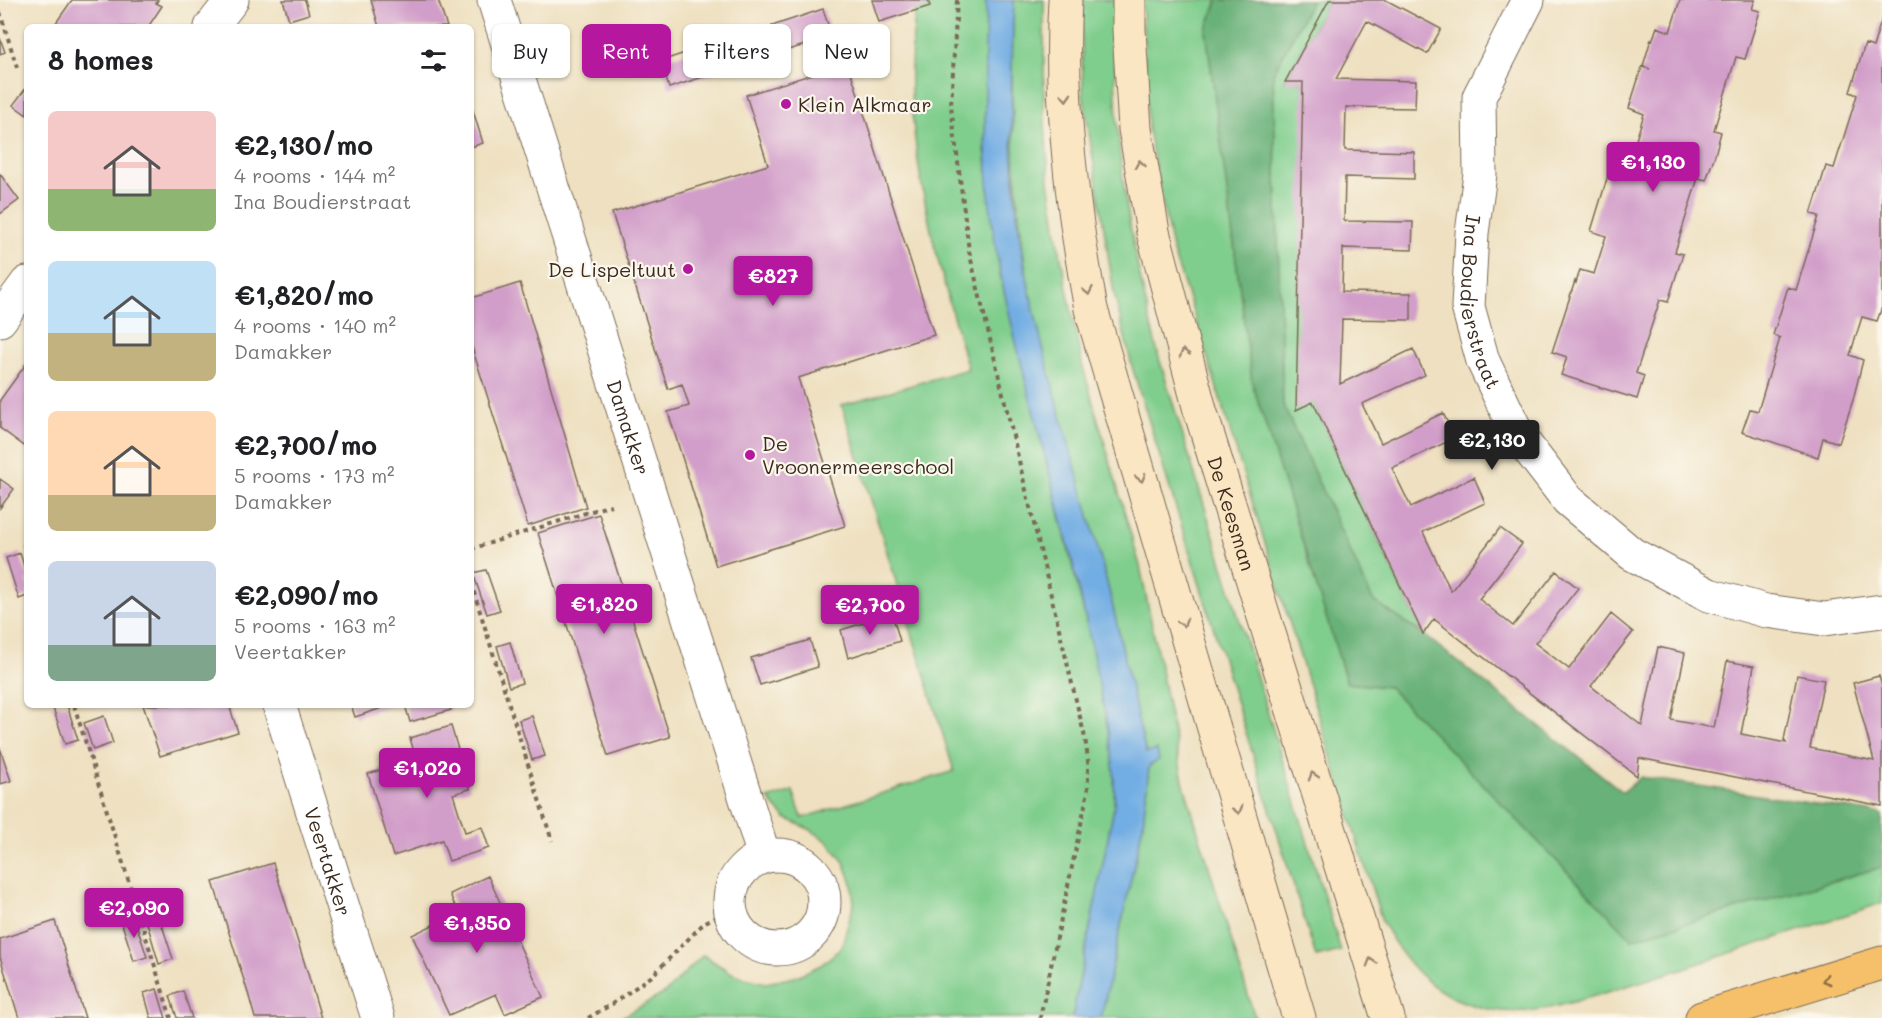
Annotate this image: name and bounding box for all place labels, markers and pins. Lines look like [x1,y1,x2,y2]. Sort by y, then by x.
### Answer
place label: Klein Alkmaar [798,91,932,117]
marker: Klein Alkmaar [779,97,793,111]
pin: €1,130 [1604,142,1702,193]
place label: De Lispeltuut [548,256,676,282]
pin: €827 [737,256,809,307]
marker: De Lispeltuut [681,262,695,276]
pin: €2,130 [1443,420,1541,471]
place label: De Vroonermeerschool [762,430,954,479]
marker: De Vroonermeerschool [743,448,757,462]
pin: €1,820 [555,584,653,635]
pin: €2,700 [821,585,919,636]
pin: €1,020 [378,748,476,799]
pin: €2,090 [85,888,183,939]
pin: €1,350 [428,903,526,954]

